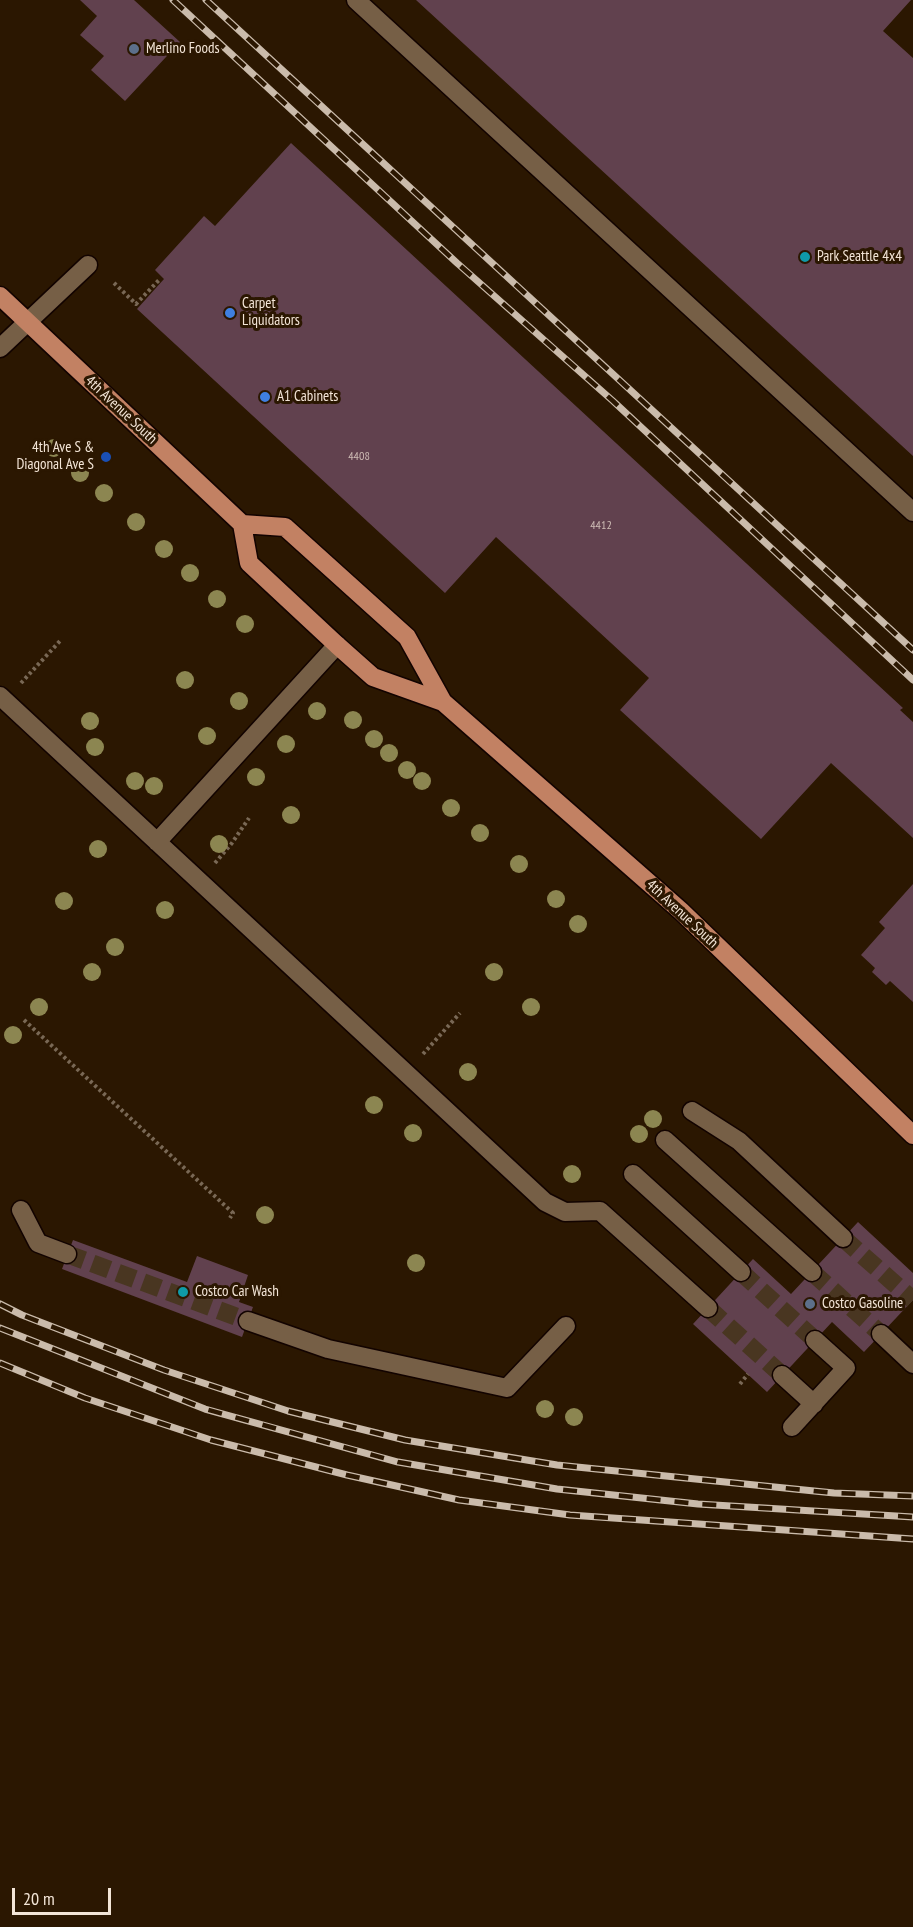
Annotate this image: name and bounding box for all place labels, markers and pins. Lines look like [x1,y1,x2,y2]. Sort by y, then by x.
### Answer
place label: Merlino Foods [146,40,220,58]
marker: Merlino Foods [127,42,141,56]
place label: Park Seattle 4x4 [817,248,902,266]
marker: Park Seattle 4x4 [798,250,812,264]
place label: Carpet Liquidators [242,295,300,330]
marker: Carpet Liquidators [223,306,237,320]
place label: A1 Cabinets [277,388,338,406]
marker: A1 Cabinets [258,390,272,404]
place label: 4th Ave S & Diagonal Ave S [16,439,94,474]
marker: 4th Ave S & Diagonal Ave S [99,450,113,464]
place label: Costco Car Wash [195,1283,279,1301]
marker: Costco Car Wash [176,1285,190,1299]
place label: Costco Gasoline [822,1295,903,1313]
marker: Costco Gasoline [803,1297,817,1311]

